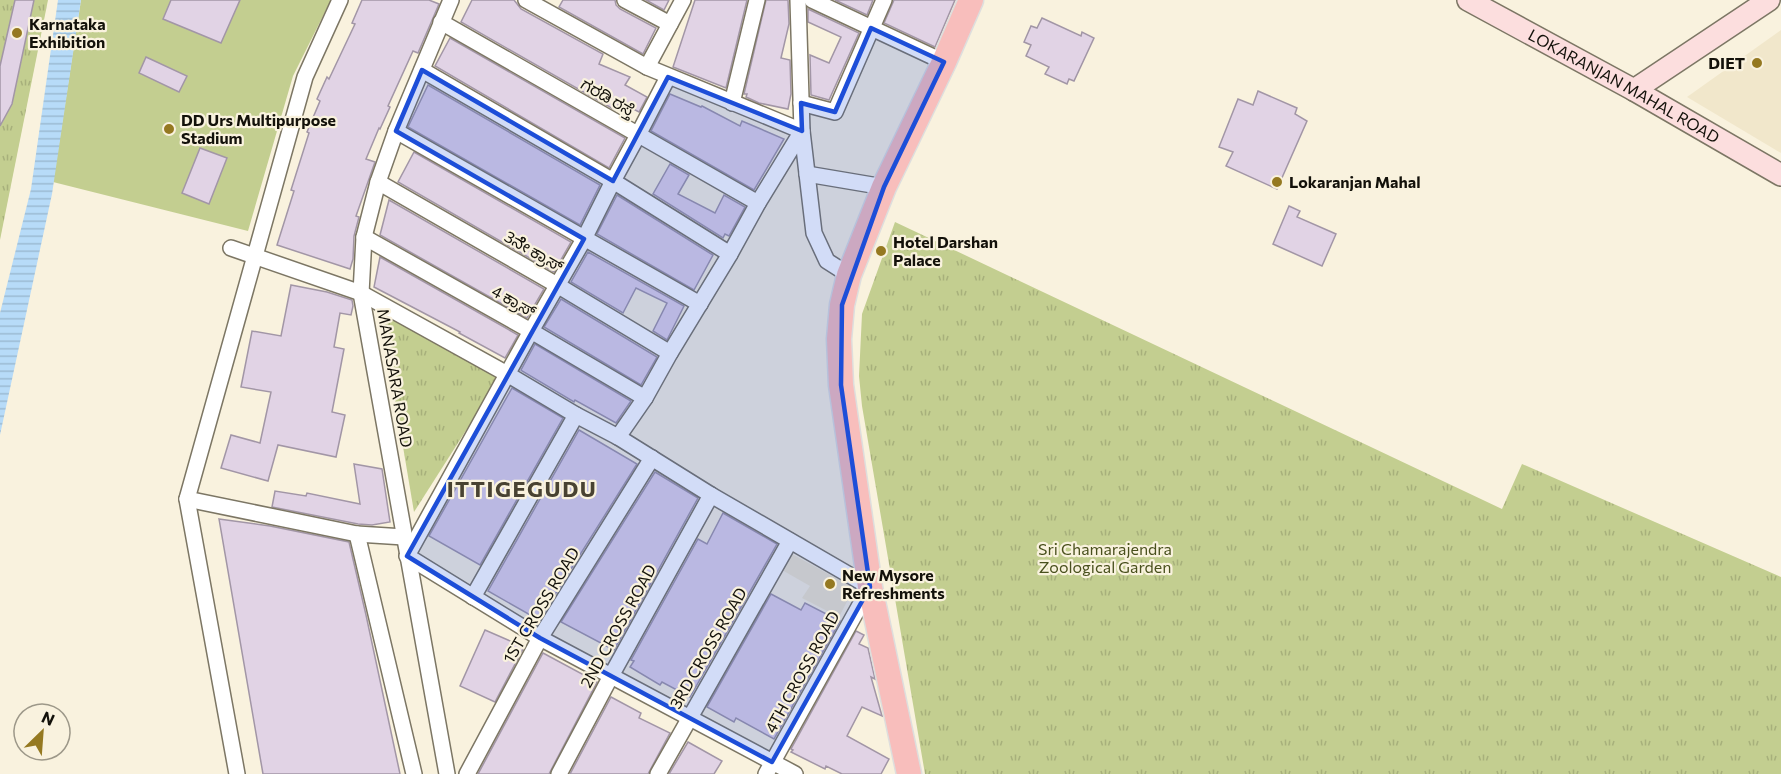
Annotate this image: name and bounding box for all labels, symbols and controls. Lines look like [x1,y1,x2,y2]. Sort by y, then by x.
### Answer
place label: Karnataka Exhibition [29,14,106,51]
street label: LOKARANJAN MAHAL ROAD [1525,25,1723,146]
marker: Karnataka Exhibition [10,26,24,40]
place label: DIET [1708,53,1745,72]
marker: DIET [1750,56,1764,70]
street label: ಗರಡಿ ರಸ್ತೆ [577,74,639,122]
place label: DD Urs Multipurpose Stadium [181,110,336,147]
marker: DD Urs Multipurpose Stadium [162,122,176,136]
place label: Lokaranjan Mahal [1289,172,1421,191]
marker: Lokaranjan Mahal [1270,175,1284,189]
street label: 3ನೆೇ ಕ್ರಾಸ್ [500,226,568,277]
place label: Hotel Darshan Palace [893,232,998,269]
marker: Hotel Darshan Palace [874,244,888,258]
street label: 4 ಕ್ರಾಸ್ [488,281,540,322]
street label: MANASARA ROAD [374,307,417,449]
district label: ITTIGEGUDU [447,475,597,502]
park label: Sri Chamarajendra Zoological Garden [1038,539,1172,576]
street label: 1ST CROSS ROAD [499,543,583,666]
street label: 2ND CROSS ROAD [576,561,659,691]
place label: New Mysore Refreshments [842,565,945,602]
marker: New Mysore Refreshments [823,577,837,591]
street label: 3RD CROSS ROAD [665,584,750,712]
street label: 4TH CROSS ROAD [760,607,843,736]
north arrow [12,702,72,762]
text: N [39,707,58,729]

